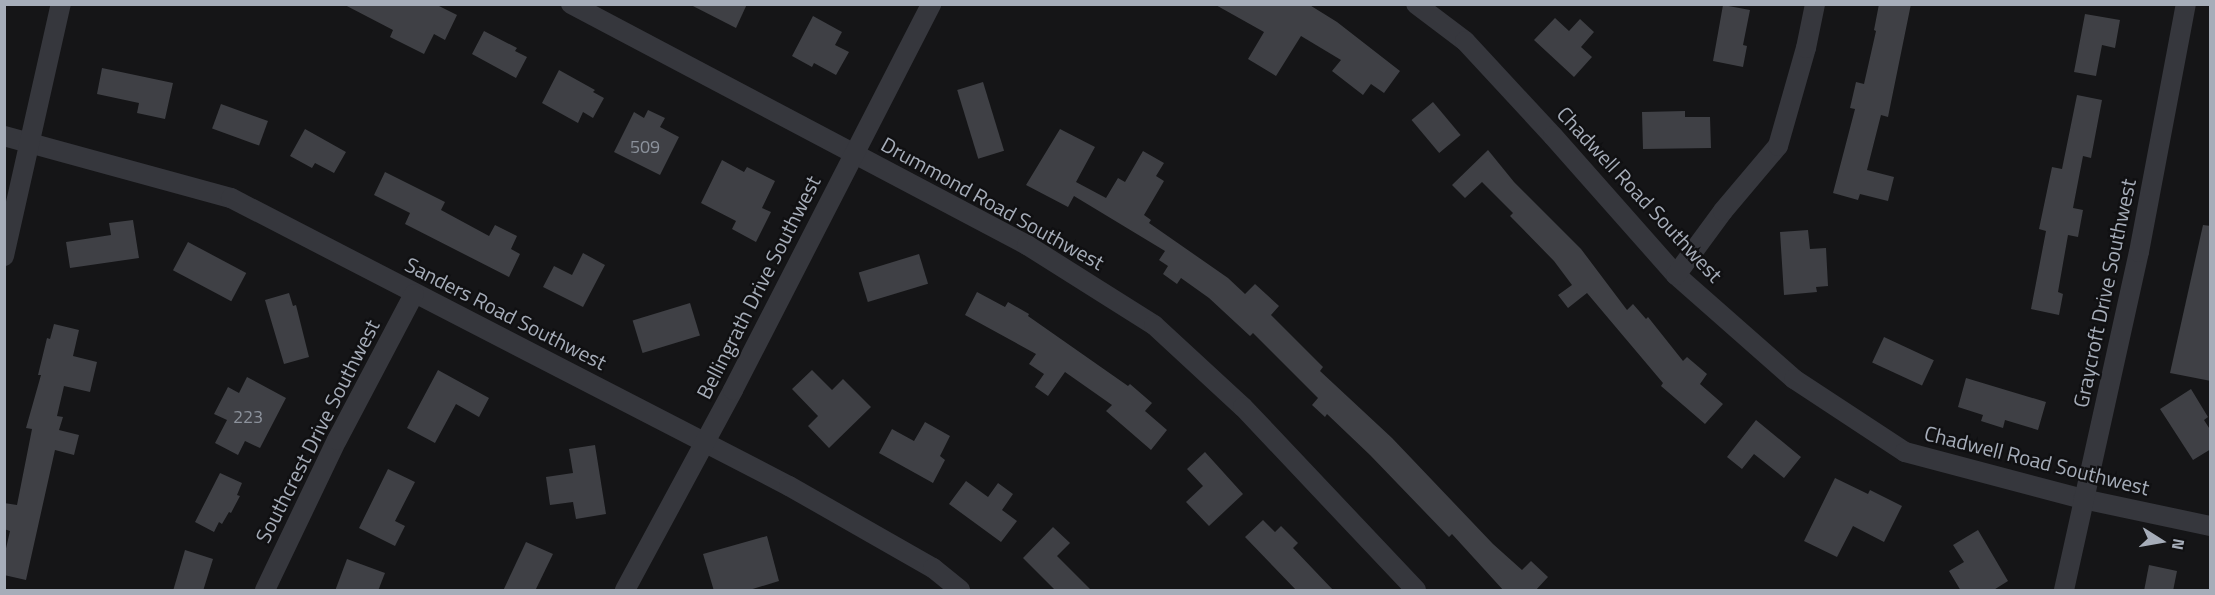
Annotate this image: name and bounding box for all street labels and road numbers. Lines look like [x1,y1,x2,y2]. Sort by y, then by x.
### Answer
street label: Chadwell Road Southwest [1552,101,1728,287]
street label: Drummond Road Southwest [877,131,1109,275]
street label: Bellingrath Drive Southwest [691,171,825,403]
street label: Graycroft Drive Southwest [2067,176,2141,410]
street label: Sanders Road Southwest [401,251,611,375]
street label: Southcrest Drive Southwest [250,315,384,547]
street label: Chadwell Road Southwest [1922,420,2152,500]

